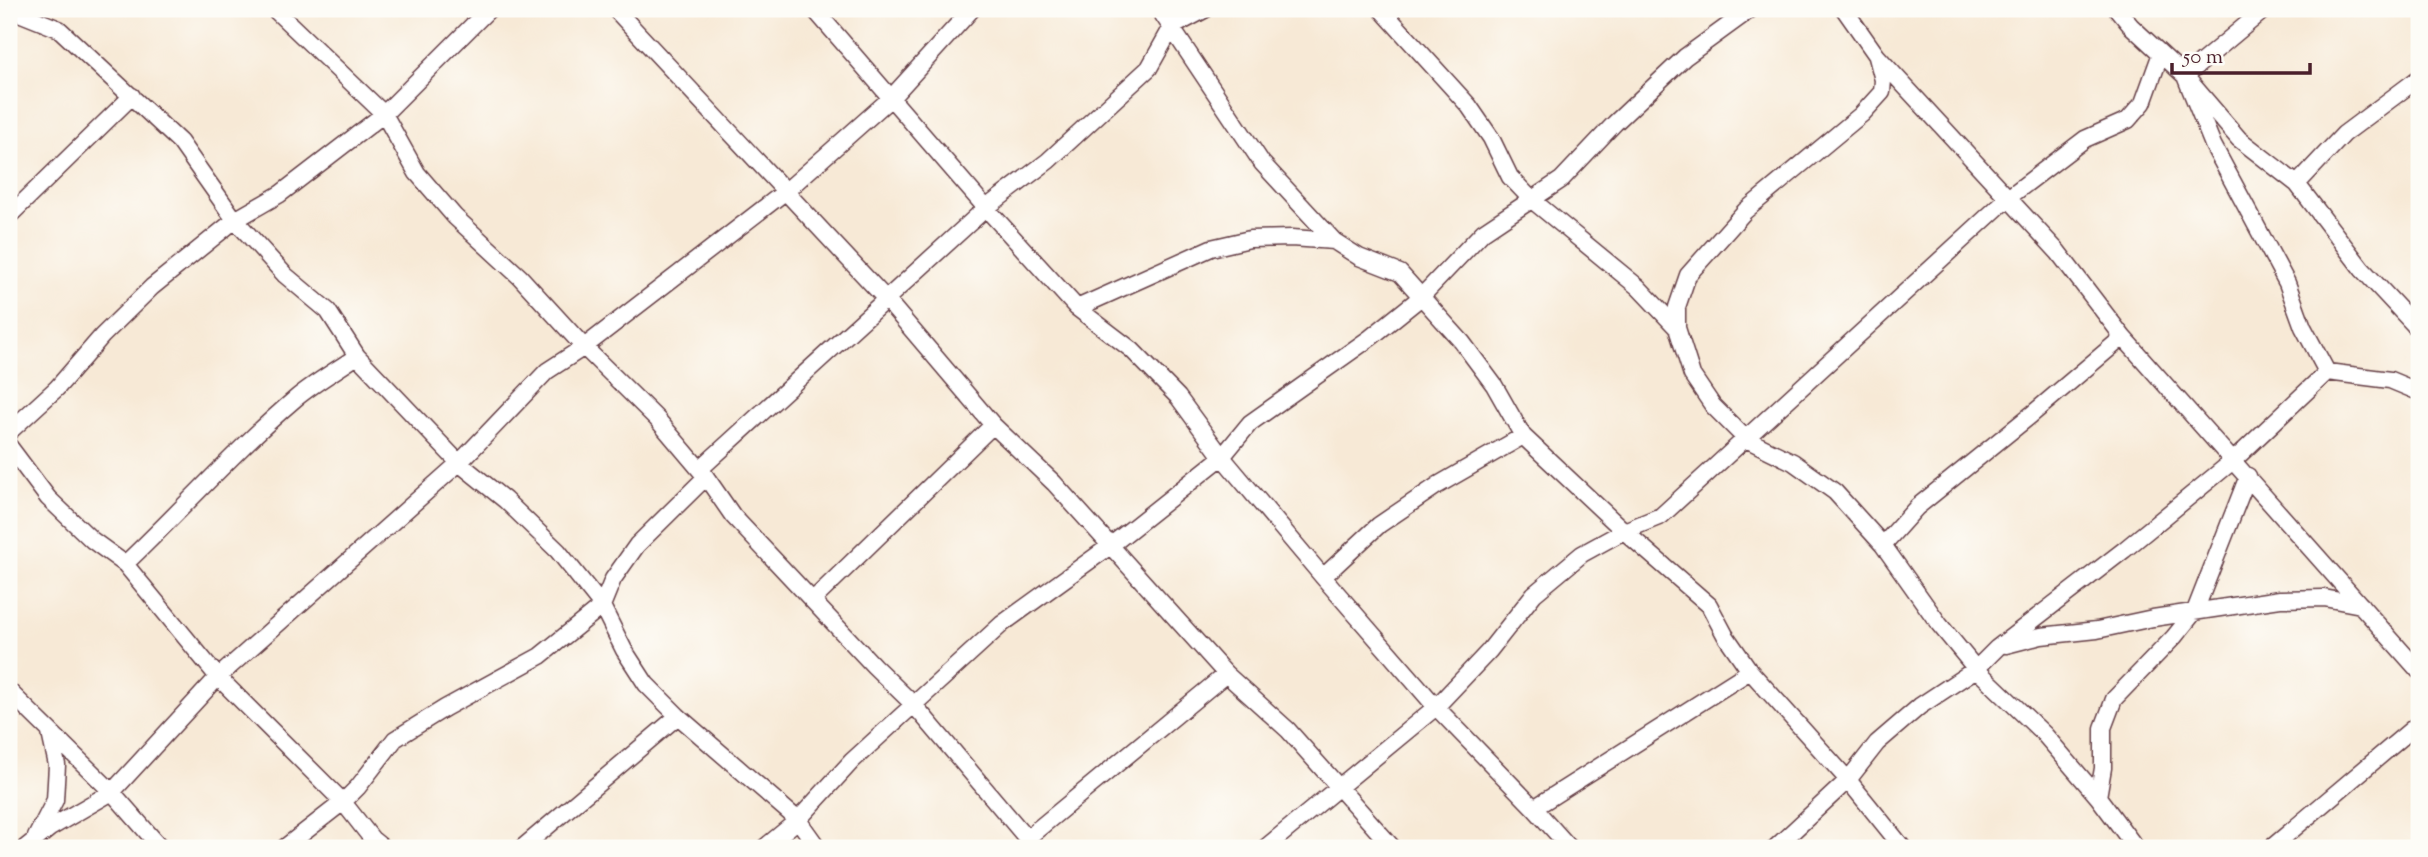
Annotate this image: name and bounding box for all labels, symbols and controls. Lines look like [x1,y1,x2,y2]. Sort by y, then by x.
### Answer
scale bar [2172,32,2311,76]
text: 50 m [2182,43,2223,73]

